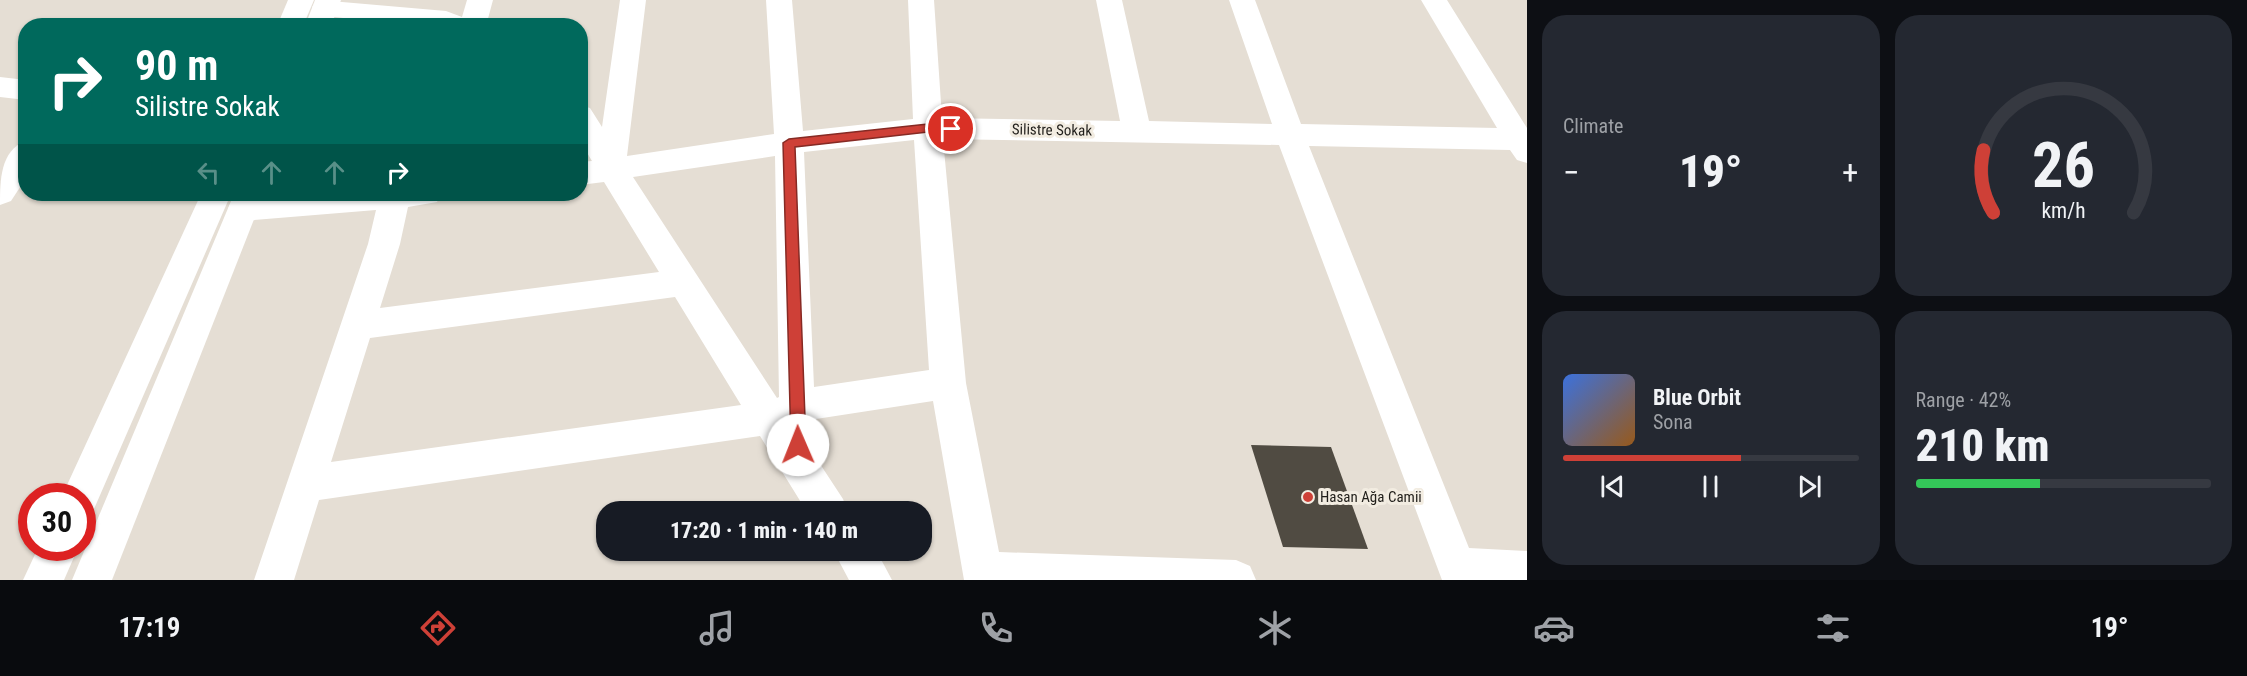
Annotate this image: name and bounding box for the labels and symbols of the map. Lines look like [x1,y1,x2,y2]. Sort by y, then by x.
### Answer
pin [925,103,976,154]
street label: Silistre Sokak [1012,120,1093,140]
position arrow [766,413,830,477]
speed limit sign: 30 [18,483,96,561]
place label: Hasan Ağa Camii [1320,488,1422,506]
marker: Hasan Ağa Camii [1301,490,1315,504]

